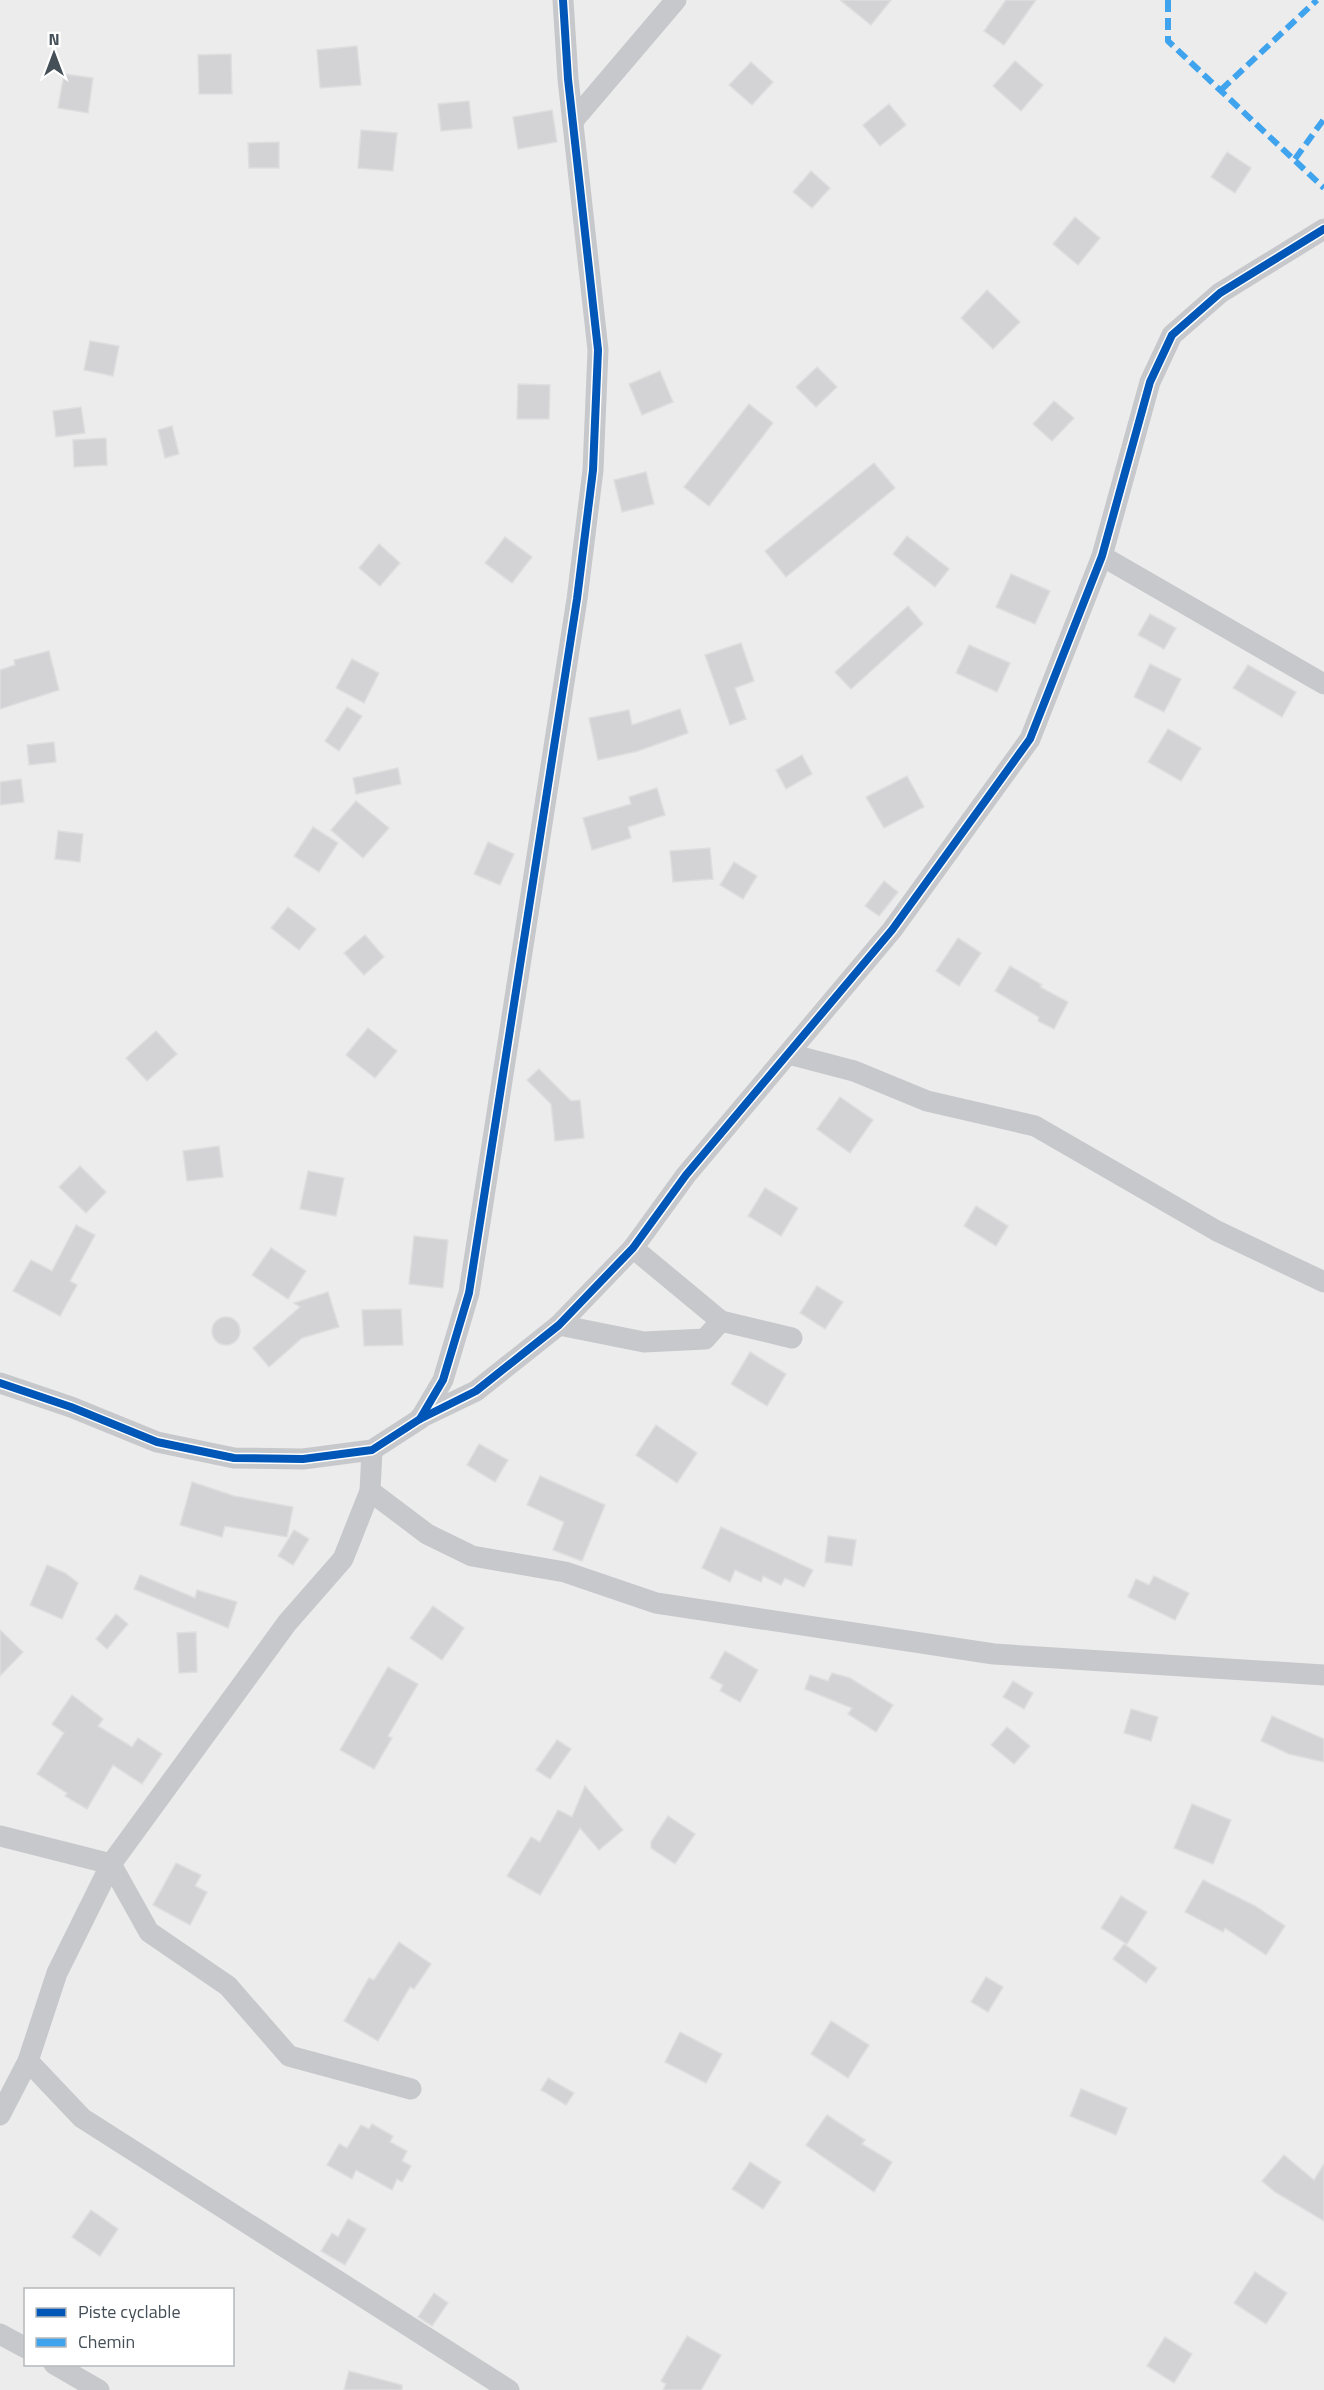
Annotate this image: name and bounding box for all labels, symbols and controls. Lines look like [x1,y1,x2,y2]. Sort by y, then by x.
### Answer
north arrow [24,24,84,84]
text: N [48,27,60,51]
legend [24,2288,234,2366]
text: Piste cyclable [78,2298,180,2325]
text: Chemin [78,2328,135,2355]

